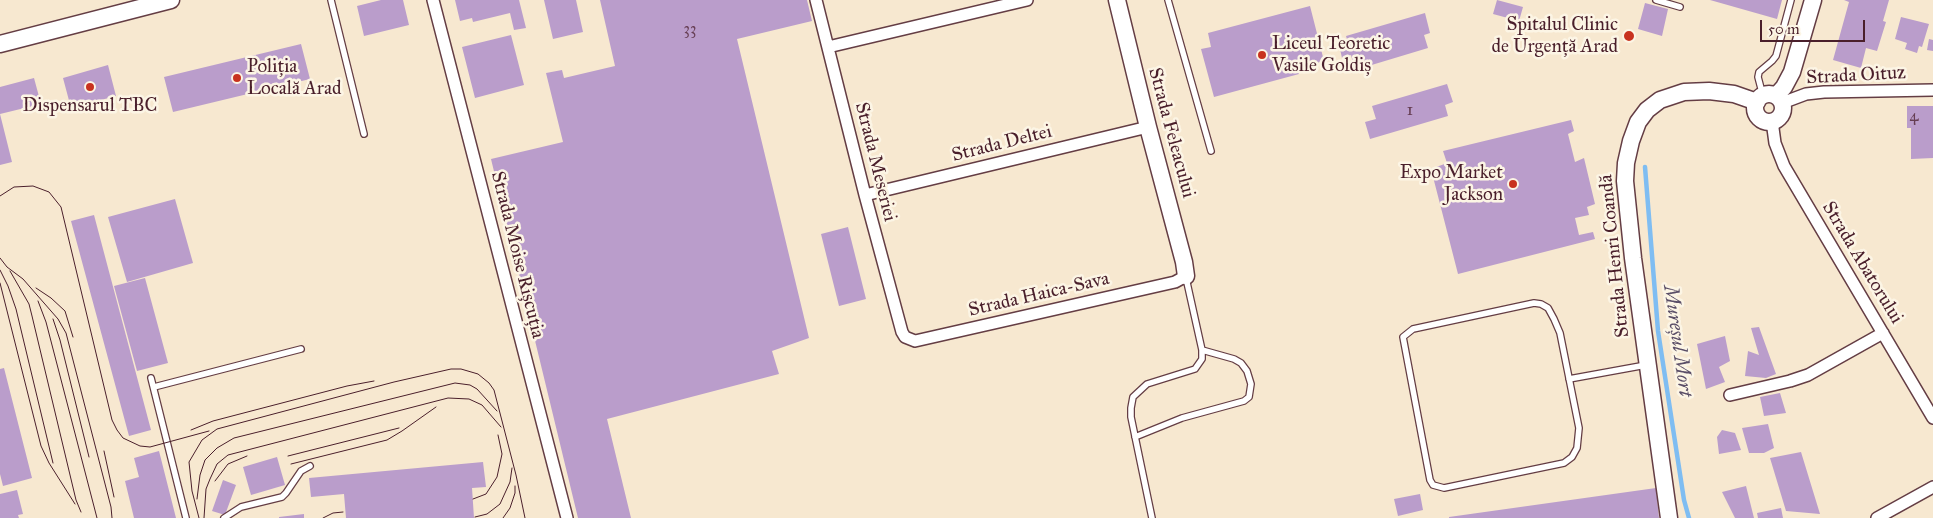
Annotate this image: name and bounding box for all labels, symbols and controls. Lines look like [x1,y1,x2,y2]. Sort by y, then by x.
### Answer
scale bar [1763,10,1868,42]
place label: Spitalul Clinic de Urgență Arad [1491,14,1618,58]
house number: 33 [684,20,696,40]
text: 50 m [1768,20,1800,38]
marker: Spitalul Clinic de Urgență Arad [1622,29,1636,43]
place label: Liceul Teoretic Vasile Goldiș [1272,33,1390,77]
marker: Liceul Teoretic Vasile Goldiș [1256,49,1268,61]
place label: Poliția Locală Arad [247,56,342,100]
street label: Strada Oituz [1806,62,1906,90]
street label: Strada Feleacului [1143,65,1199,201]
marker: Poliția Locală Arad [231,72,243,84]
marker: Dispensarul TBC [84,81,96,93]
place label: Dispensarul TBC [23,95,157,117]
street label: Strada Meseriei [849,100,901,224]
house number: 1 [1407,101,1413,121]
house number: 4 [1910,107,1918,127]
street label: Strada Deltei [950,121,1054,167]
place label: Expo Market Jackson [1400,162,1503,206]
street label: Strada Moise Rișcuția [485,169,549,341]
street label: Strada Henri Coandă [1595,173,1635,339]
marker: Expo Market Jackson [1507,178,1519,190]
street label: Strada Abatorului [1817,198,1907,328]
street label: Strada Haica-Sava [966,268,1112,322]
water label: Mureșul Mort [1657,284,1697,398]

